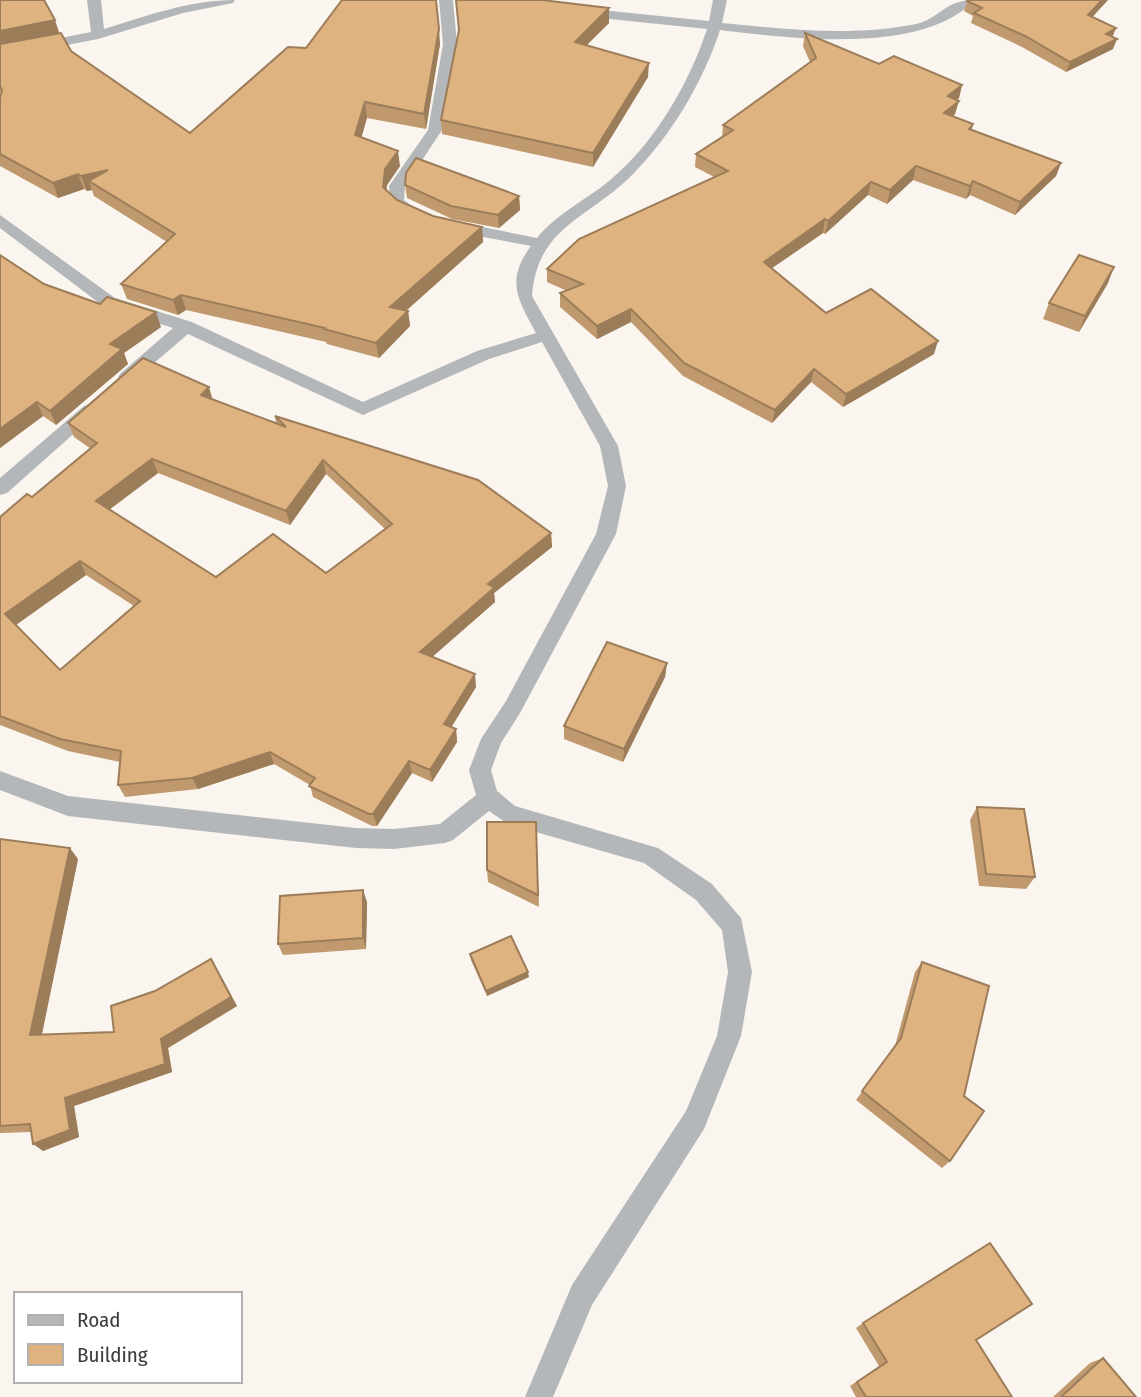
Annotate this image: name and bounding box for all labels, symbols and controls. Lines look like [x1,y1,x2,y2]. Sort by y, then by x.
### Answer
legend [14,1292,242,1383]
text: Road [77,1307,121,1333]
text: Building [77,1342,148,1368]

